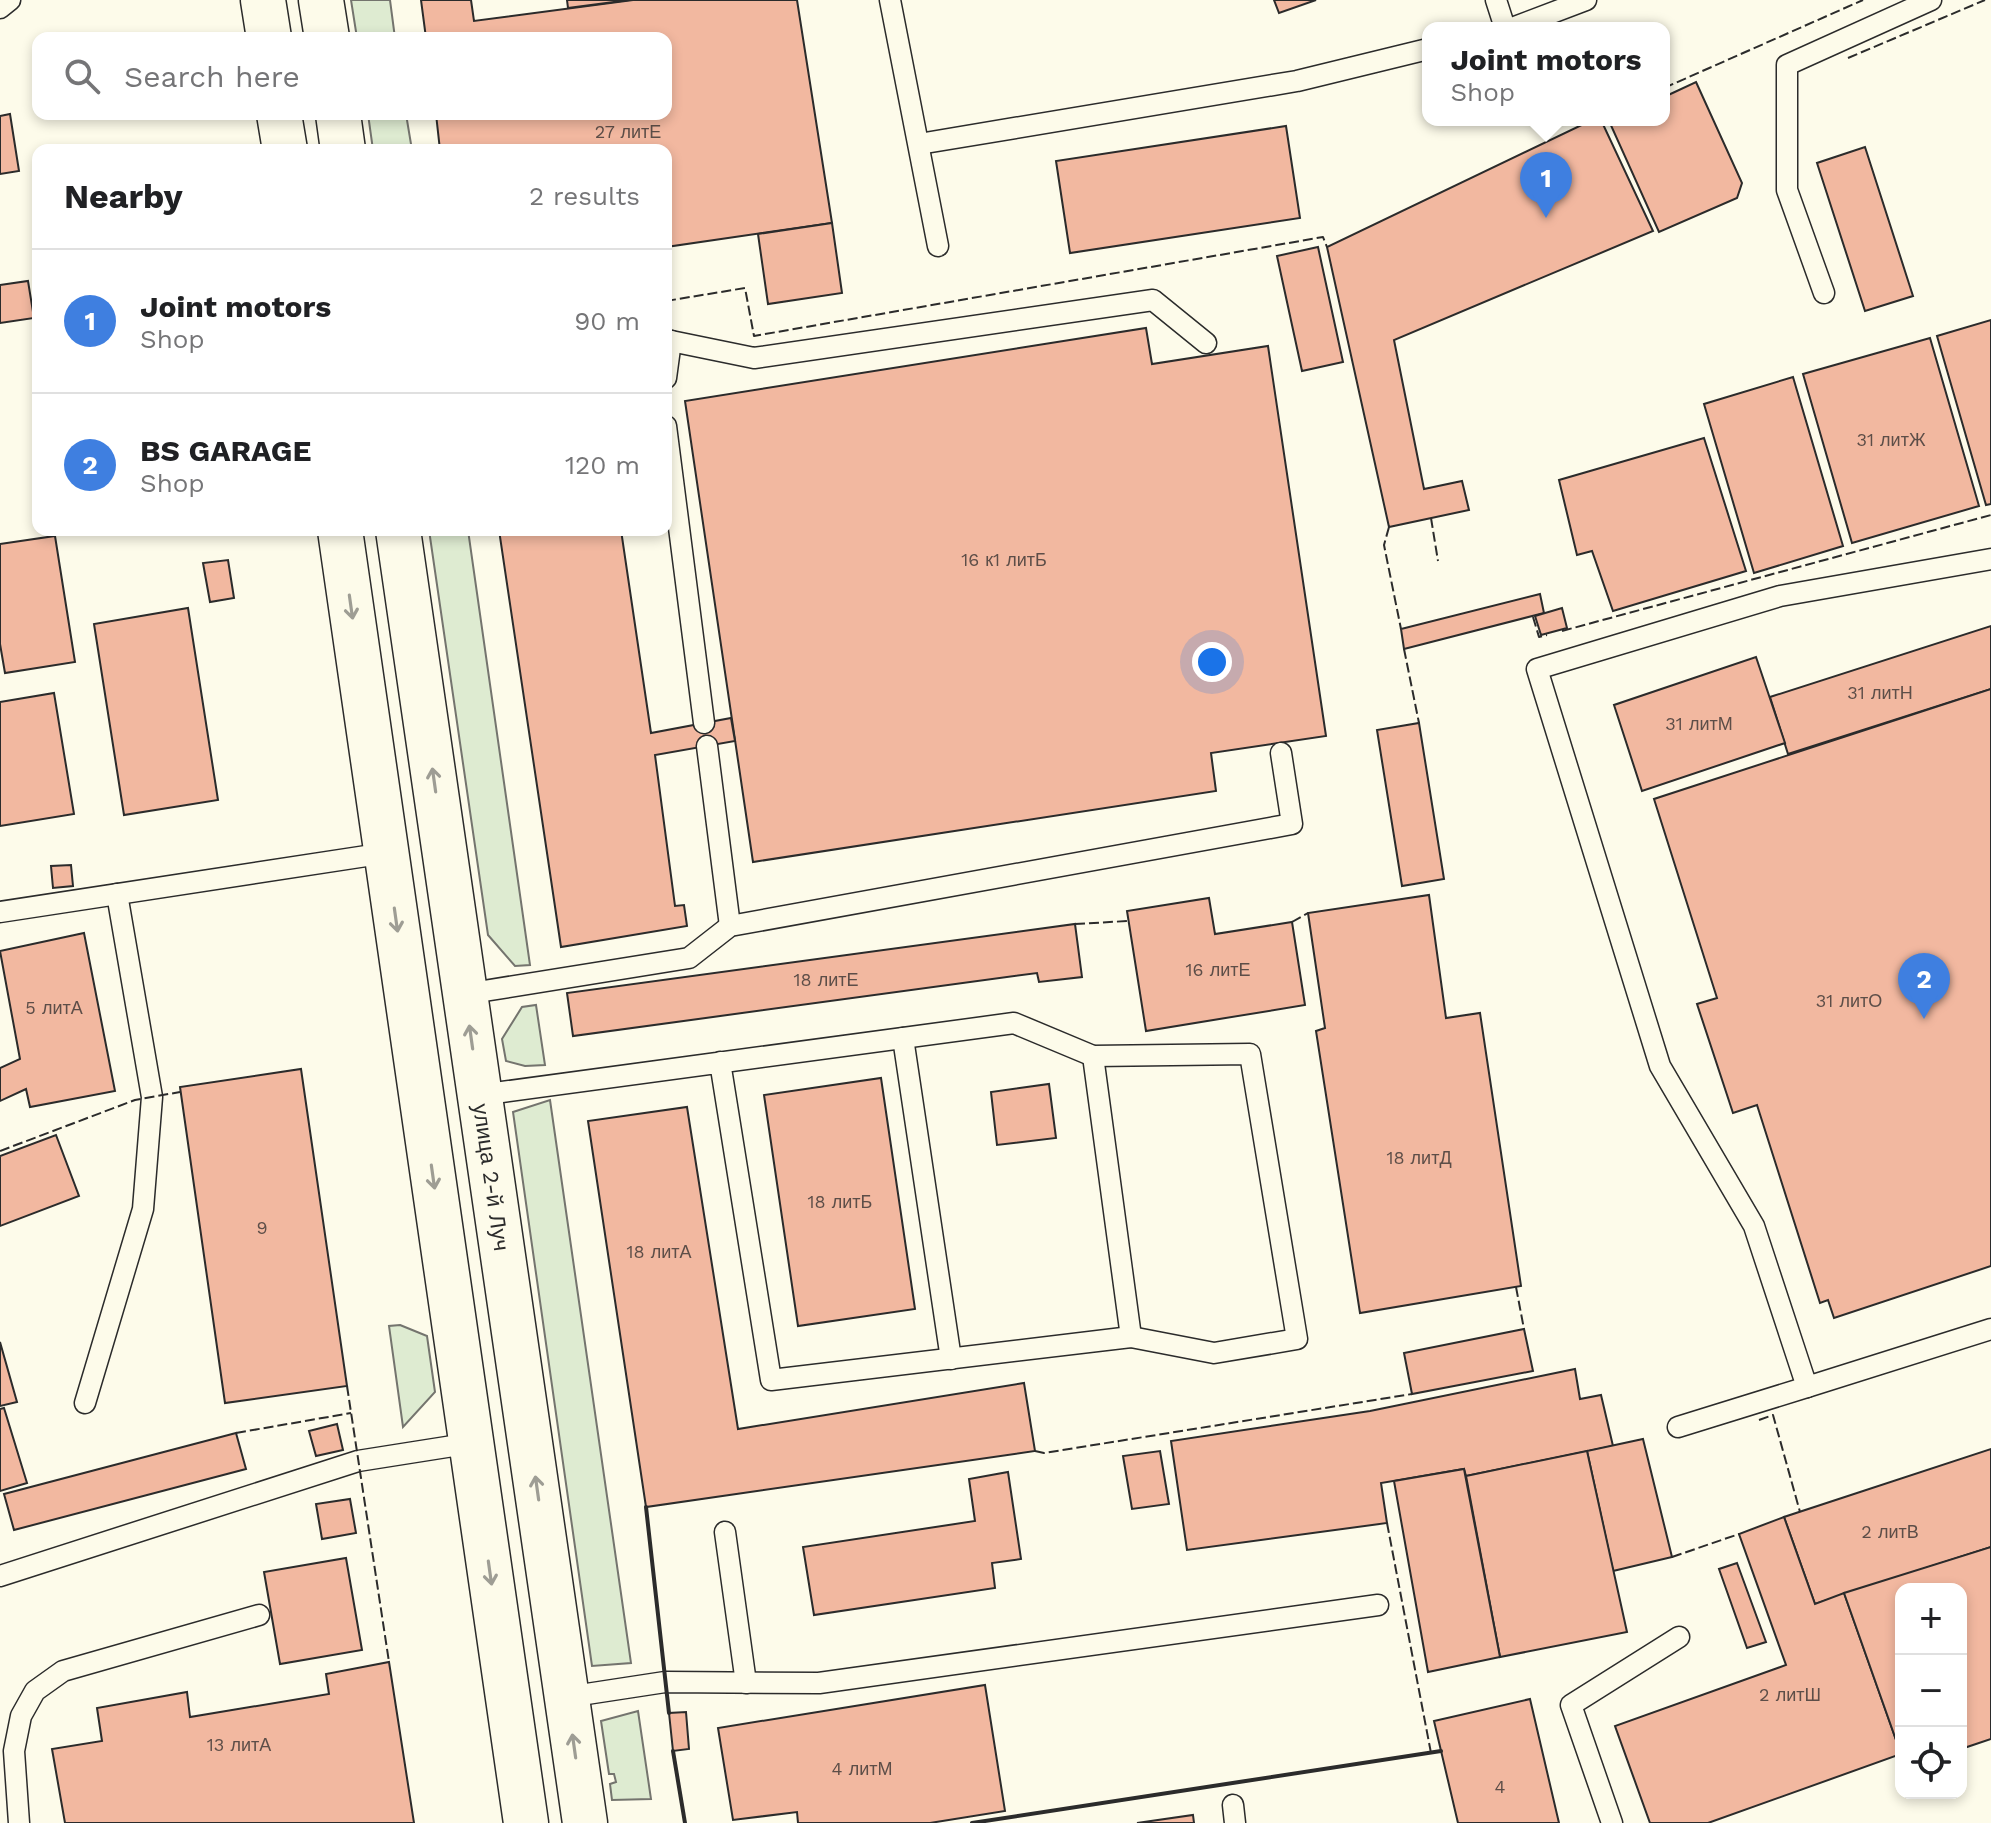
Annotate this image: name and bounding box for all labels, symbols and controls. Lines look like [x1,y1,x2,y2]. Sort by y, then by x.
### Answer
popup [1422,22,1670,126]
search box [32,32,672,120]
text: Joint motors [1450,42,1642,77]
icon: search [60,54,104,98]
text: Search here [124,59,300,94]
text: Shop [1450,77,1515,107]
house number: 27 литЕ [595,121,661,142]
pin: 1 [1520,152,1572,218]
text: Nearby [64,176,183,216]
text: 2 results [529,181,640,211]
text: Joint motors [140,289,331,324]
text: 1 [84,306,96,336]
text: 90 m [574,306,640,336]
text: Shop [140,324,205,354]
house number: 31 литЖ [1856,429,1926,450]
text: BS GARAGE [140,433,311,468]
text: 2 [82,450,98,480]
text: 120 m [565,450,640,480]
text: Shop [140,468,205,498]
house number: 16 к1 литБ [961,549,1047,570]
one-way arrow [344,594,359,619]
your location [1192,642,1232,682]
house number: 31 литН [1847,682,1913,703]
house number: 31 литМ [1665,713,1733,734]
one-way arrow [426,768,441,793]
one-way arrow [389,907,404,932]
pin: 2 [1898,953,1950,1019]
house number: 16 литЕ [1186,959,1250,980]
house number: 18 литЕ [793,969,859,990]
house number: 31 литО [1816,990,1882,1011]
house number: 5 литА [25,997,83,1018]
one-way arrow [463,1025,478,1050]
street label: улица 2-й Луч [468,1102,514,1253]
house number: 18 литД [1386,1147,1452,1168]
one-way arrow [426,1164,441,1189]
house number: 18 литБ [808,1191,872,1212]
house number: 9 [256,1217,268,1238]
house number: 18 литА [626,1241,692,1262]
one-way arrow [529,1476,544,1502]
house number: 2 литВ [1861,1521,1919,1542]
one-way arrow [483,1560,498,1585]
map controls [1895,1583,1967,1799]
button: + [1895,1583,1967,1655]
button: − [1895,1655,1967,1727]
house number: 2 литШ [1759,1684,1821,1705]
button: locate [1895,1727,1967,1799]
house number: 13 литА [207,1734,271,1755]
one-way arrow [566,1734,581,1759]
house number: 4 литМ [832,1758,892,1779]
house number: 4 [1495,1776,1506,1797]

